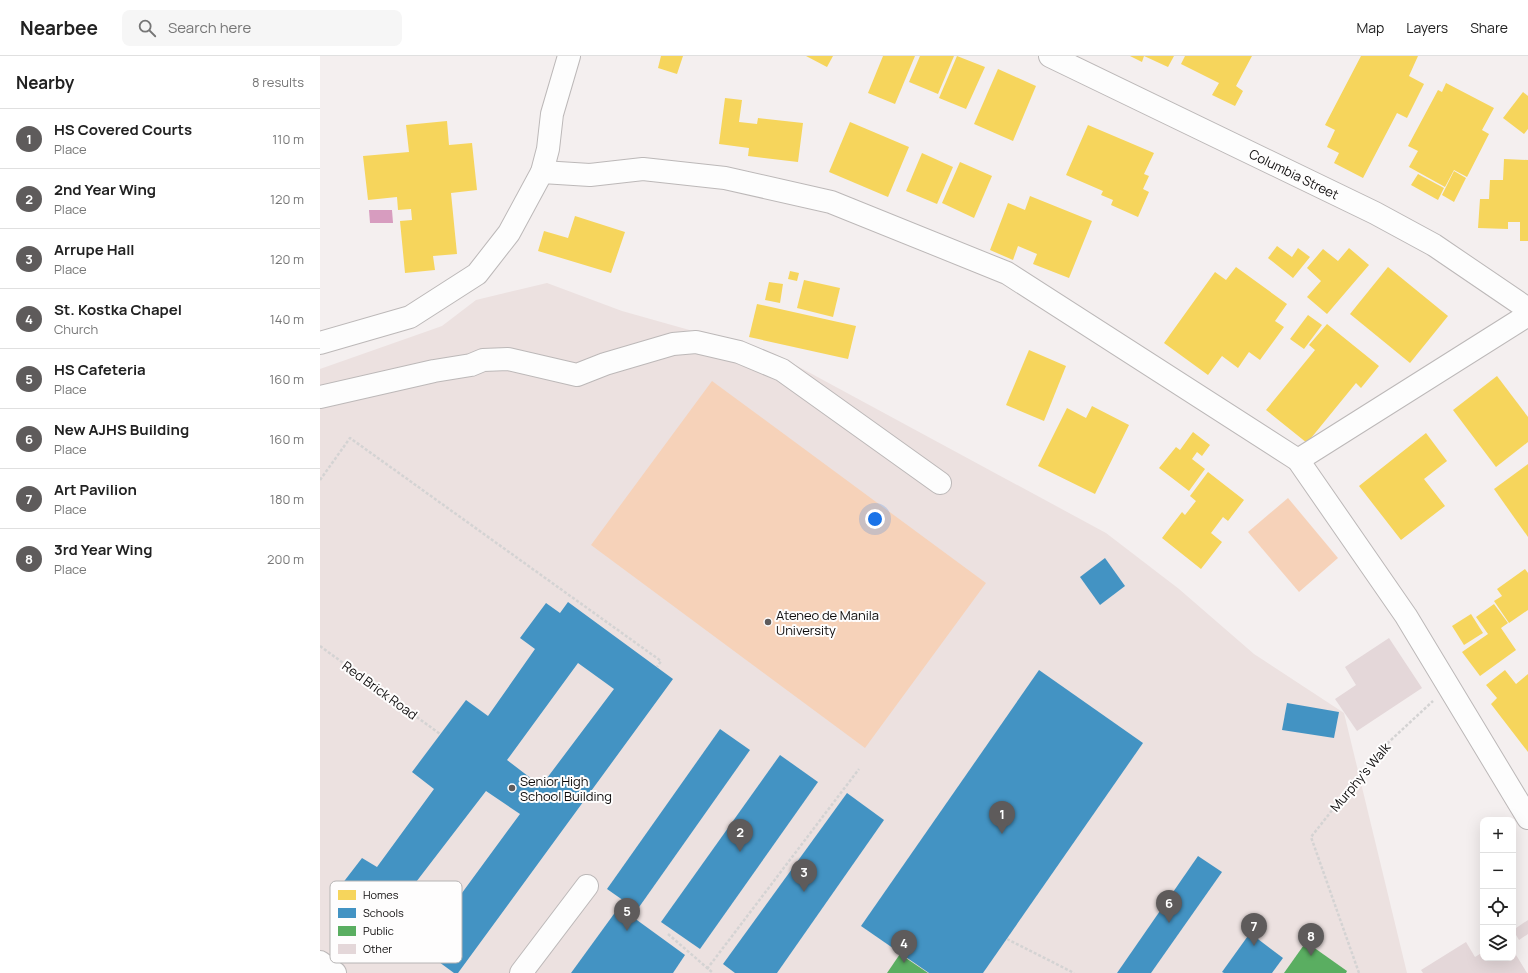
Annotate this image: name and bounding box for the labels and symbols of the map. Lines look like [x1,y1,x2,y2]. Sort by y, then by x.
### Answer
street label: Columbia Street [1246,145,1342,203]
your location [865,509,885,529]
place label: Ateneo de Manila University [776,606,879,639]
marker: Ateneo de Manila University [763,617,773,627]
street label: Red Brick Road [339,657,421,723]
street label: Murphy's Walk [1326,738,1395,815]
place label: Senior High School Building [520,772,612,805]
marker: Senior High School Building [507,783,517,793]
pin: 1 [989,801,1015,834]
pin: 2 [727,819,753,852]
pin: 3 [791,859,817,892]
legend [330,881,462,963]
text: Homes [363,887,399,902]
pin: 6 [1156,890,1182,923]
pin: 5 [614,898,640,931]
text: Schools [363,905,404,920]
pin: 7 [1241,913,1267,946]
text: Public [363,923,394,938]
pin: 8 [1298,923,1324,956]
pin: 4 [891,930,917,963]
text: Other [363,941,392,956]

